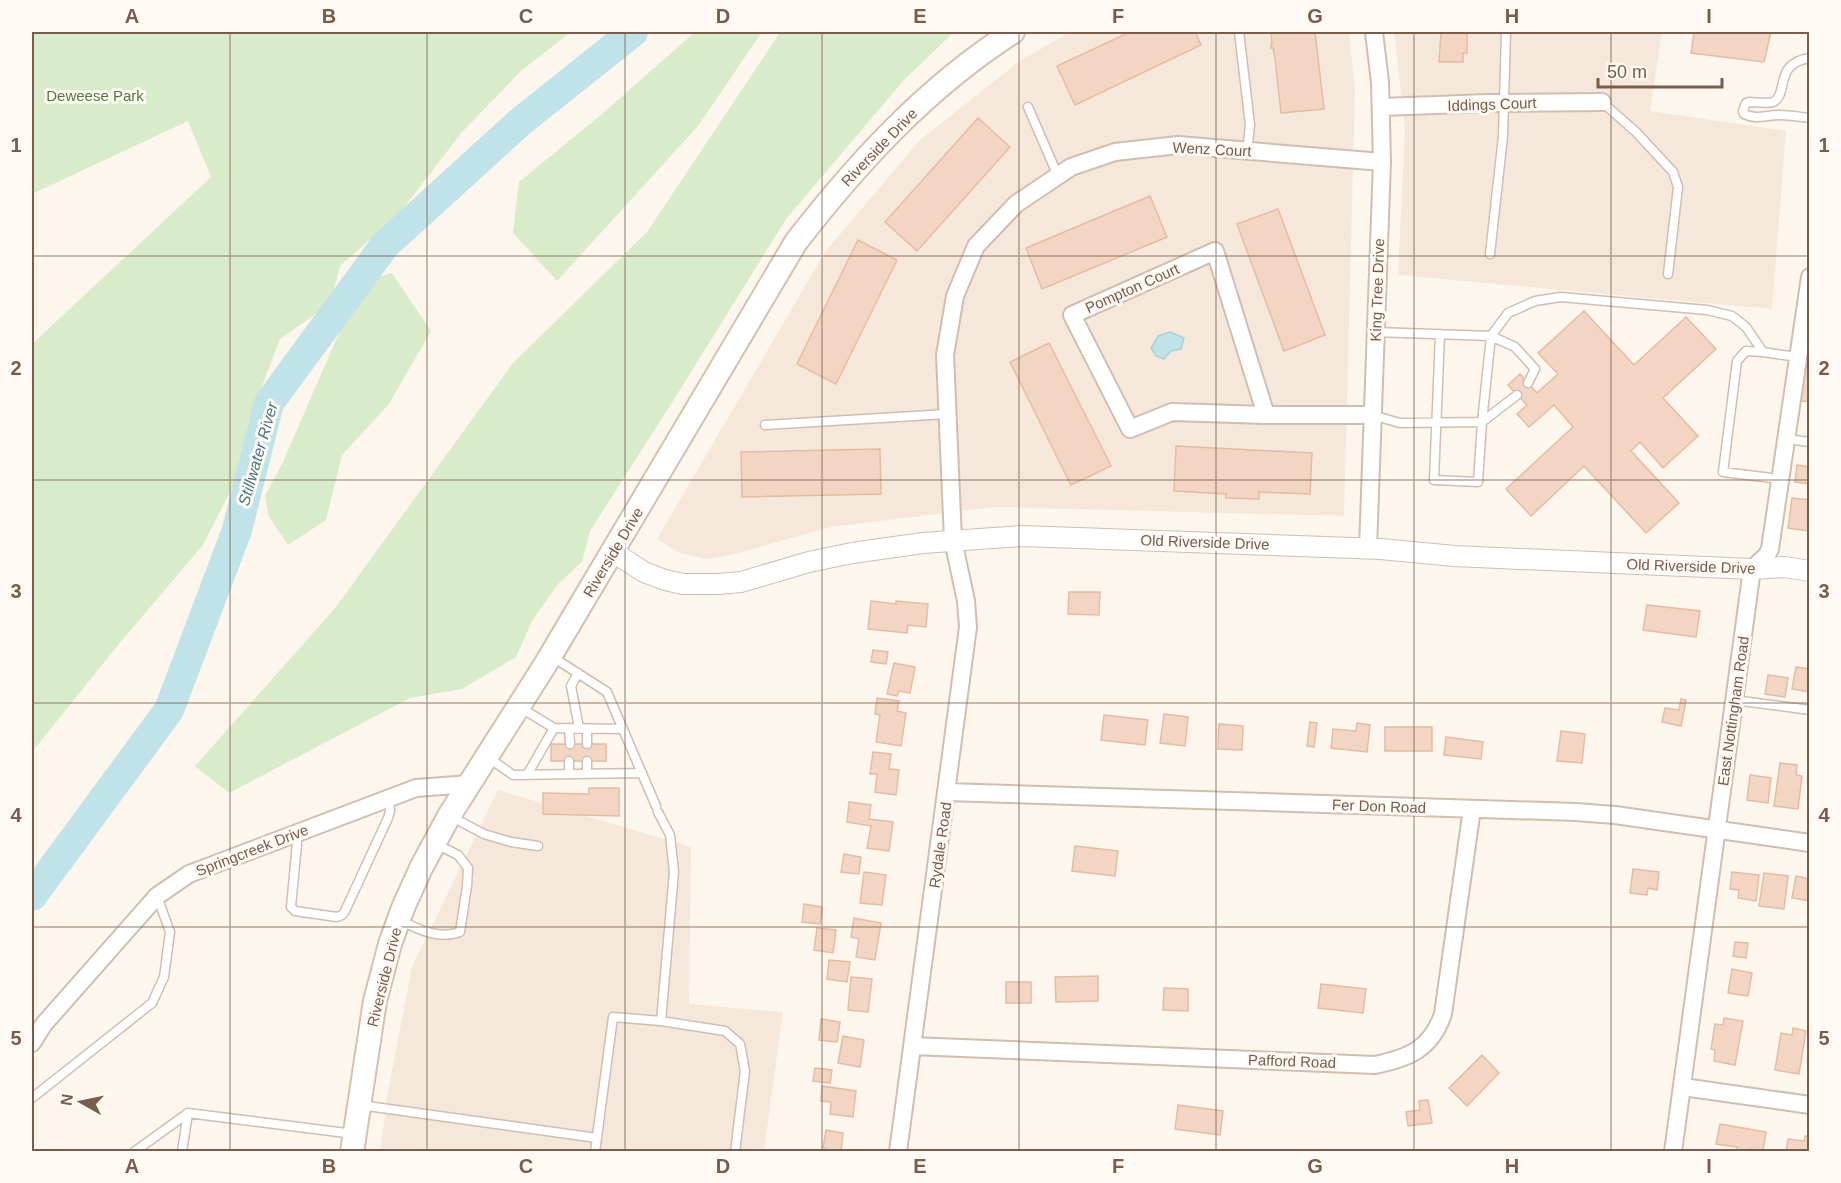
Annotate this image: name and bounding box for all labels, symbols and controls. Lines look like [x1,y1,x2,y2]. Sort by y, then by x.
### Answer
text: A [125,5,139,27]
text: B [322,5,336,27]
text: C [519,5,533,27]
text: D [716,5,730,27]
text: E [913,5,927,27]
text: F [1112,5,1124,27]
text: G [1307,5,1323,27]
text: H [1505,5,1519,27]
text: I [1706,5,1712,27]
scale bar [1598,51,1722,89]
text: 50 m [1607,62,1647,82]
park label: Deweese Park [46,87,144,104]
street label: Iddings Court [1447,94,1538,114]
street label: Riverside Drive [838,105,920,189]
text: 1 [10,134,22,156]
text: 1 [1818,134,1830,156]
street label: Wenz Court [1172,138,1253,160]
street label: King Tree Drive [1367,238,1387,342]
street label: Pompton Court [1082,259,1182,316]
text: 2 [10,357,22,379]
text: 2 [1818,357,1830,379]
water label: Stillwater River [235,400,281,508]
street label: Riverside Drive [580,504,646,600]
street label: Old Riverside Drive [1140,531,1270,553]
street label: Old Riverside Drive [1626,555,1756,577]
text: 3 [10,580,22,602]
text: 3 [1818,580,1830,602]
street label: East Nottingham Road [1714,635,1752,787]
street label: Fer Don Road [1332,796,1426,816]
street label: Rydale Road [926,801,954,889]
text: 4 [10,804,22,826]
text: 4 [1818,804,1830,826]
street label: Springcreek Drive [193,821,311,879]
street label: Riverside Drive [363,926,405,1028]
text: 5 [10,1027,22,1049]
text: 5 [1818,1027,1830,1049]
street label: Pafford Road [1248,1051,1336,1071]
north arrow [51,1072,111,1132]
text: N [57,1093,76,1107]
text: A [125,1155,139,1177]
text: B [322,1155,336,1177]
text: C [519,1155,533,1177]
text: D [716,1155,730,1177]
text: E [913,1155,927,1177]
text: F [1112,1155,1124,1177]
text: G [1307,1155,1323,1177]
text: H [1505,1155,1519,1177]
text: I [1706,1155,1712,1177]

